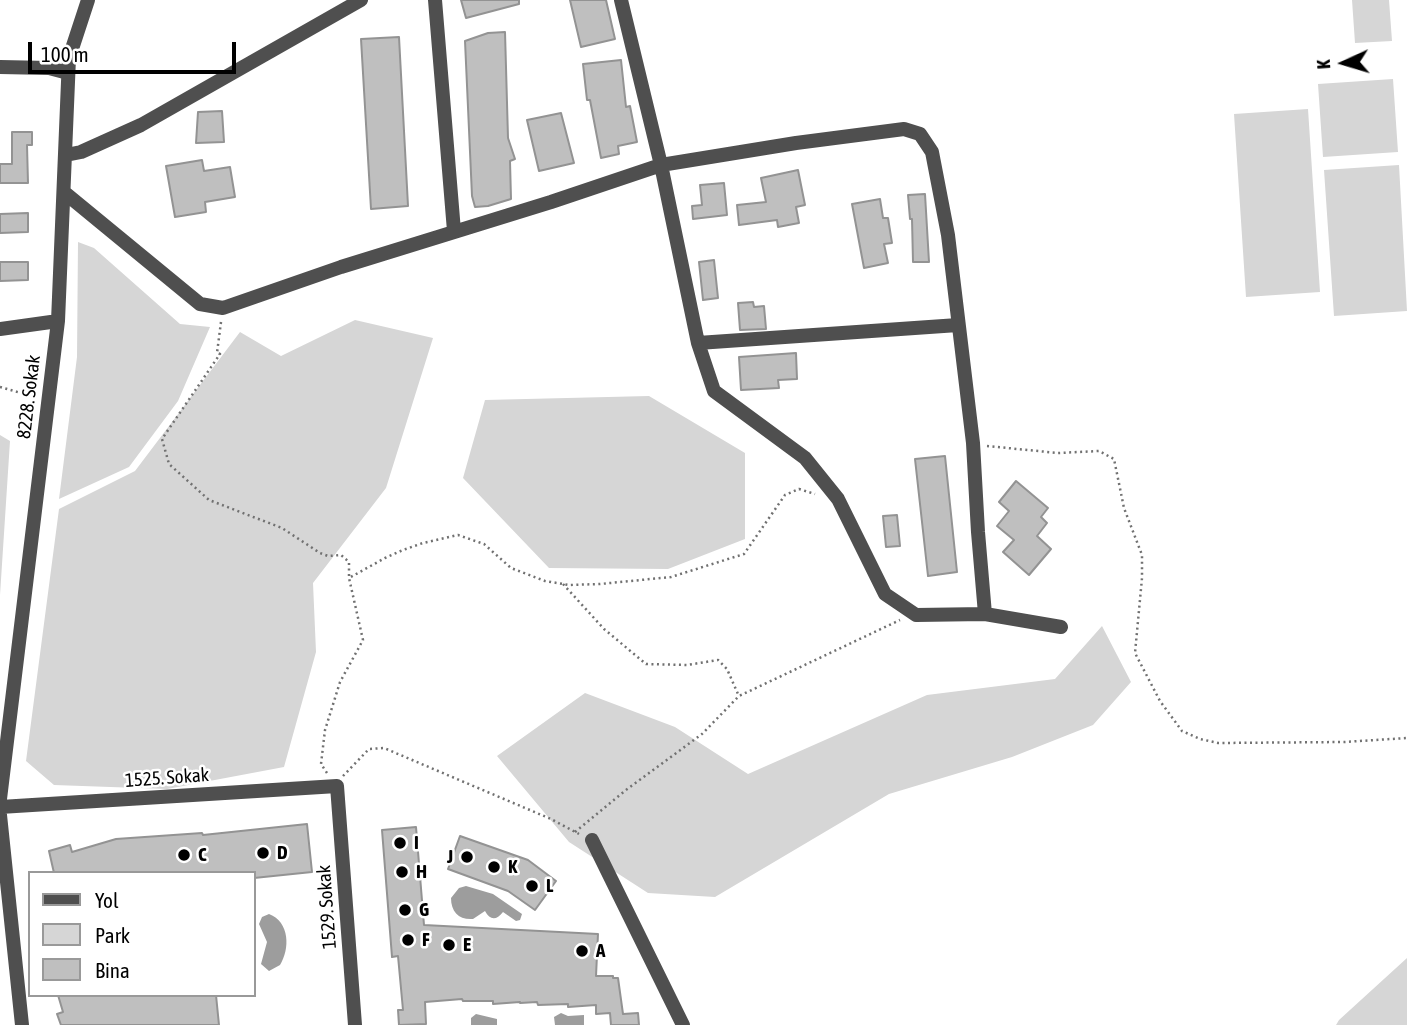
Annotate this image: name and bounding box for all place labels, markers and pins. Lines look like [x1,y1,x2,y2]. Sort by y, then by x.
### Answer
place label: I [414,832,419,854]
marker: I [392,835,408,851]
place label: D [277,842,288,864]
place label: C [198,844,207,866]
marker: D [255,845,271,861]
place label: J [447,846,453,868]
marker: C [176,847,192,863]
marker: J [459,849,475,865]
place label: K [508,856,517,878]
marker: K [486,859,502,875]
place label: H [416,861,427,883]
marker: H [394,864,410,880]
place label: L [546,875,553,897]
marker: L [524,878,540,894]
place label: G [419,899,429,921]
marker: G [397,902,413,918]
place label: F [422,929,430,951]
marker: F [400,932,416,948]
place label: E [463,934,471,956]
marker: E [441,937,457,953]
place label: A [596,940,605,962]
marker: A [574,943,590,959]

